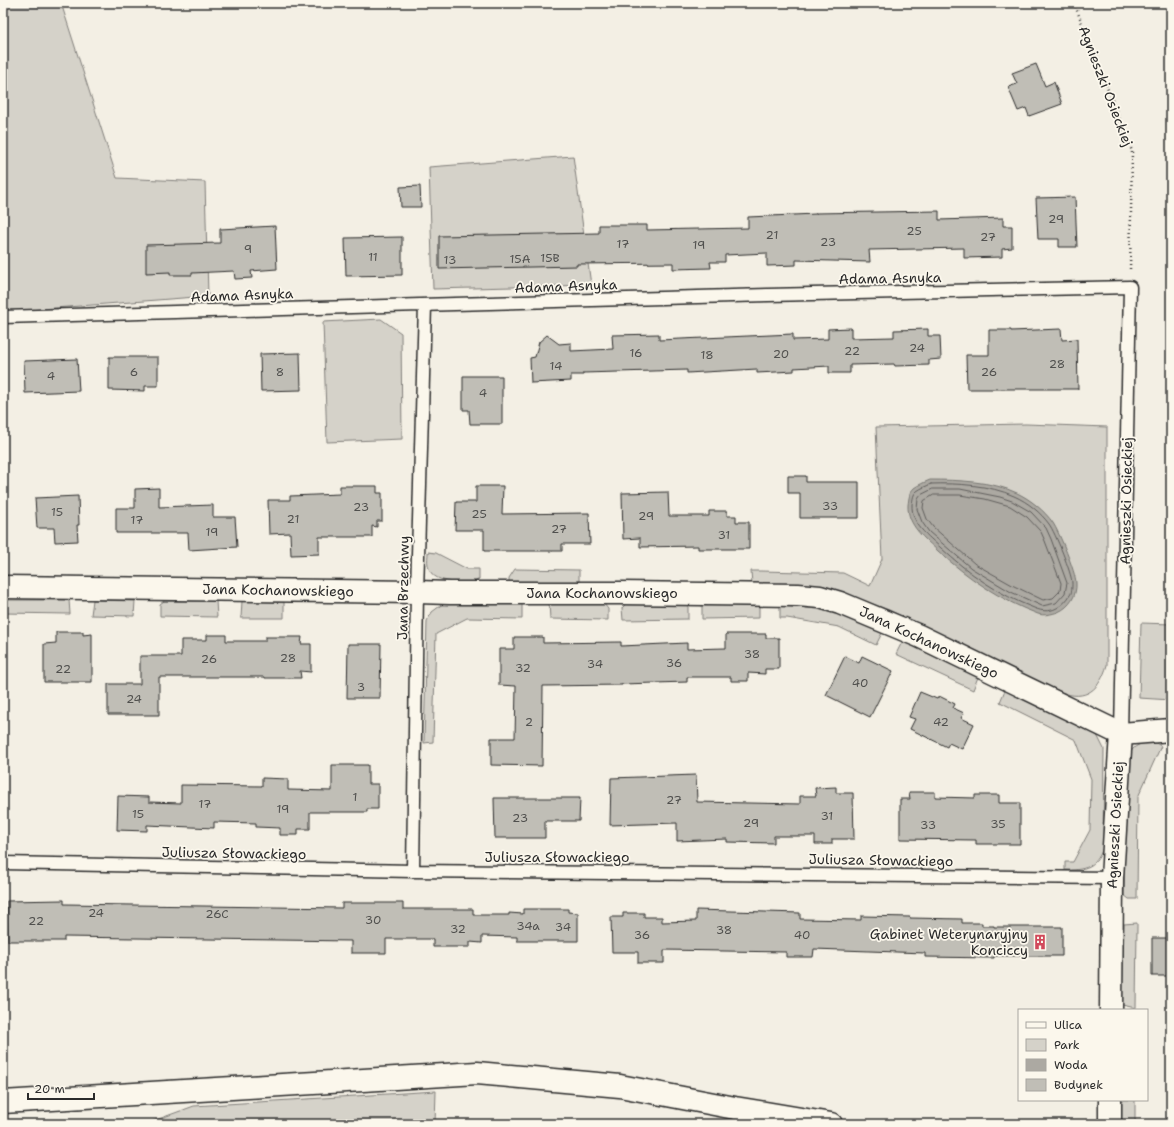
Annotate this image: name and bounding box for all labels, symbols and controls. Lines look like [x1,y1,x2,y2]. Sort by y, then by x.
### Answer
street label: Agnieszki Osieckiej [1075,23,1137,149]
house number: 29 [1048,211,1064,227]
house number: 25 [906,223,922,239]
house number: 21 [766,227,778,243]
house number: 27 [980,229,996,245]
house number: 23 [820,234,836,250]
house number: 17 [617,236,629,252]
house number: 19 [693,237,705,253]
house number: 9 [244,241,252,257]
house number: 11 [368,249,378,265]
house number: 15B [540,250,560,266]
house number: 15A [510,251,531,267]
house number: 13 [444,252,456,268]
street label: Adama Asnyka [838,268,942,288]
street label: Adama Asnyka [514,275,618,297]
street label: Adama Asnyka [190,284,294,306]
house number: 24 [909,340,925,356]
house number: 22 [844,343,860,359]
house number: 16 [629,345,643,361]
house number: 20 [773,346,789,362]
house number: 18 [700,347,714,363]
house number: 28 [1049,356,1065,372]
house number: 14 [550,358,562,374]
house number: 6 [130,364,138,380]
house number: 8 [276,364,284,380]
house number: 26 [981,364,997,380]
house number: 4 [47,368,55,384]
house number: 4 [479,385,487,401]
street label: Agnieszki Osieckiej [1116,437,1136,565]
house number: 33 [822,498,838,514]
house number: 23 [353,499,369,515]
house number: 15 [51,504,63,520]
house number: 25 [471,506,487,522]
house number: 29 [638,508,654,524]
house number: 21 [287,511,299,527]
house number: 17 [131,512,143,528]
house number: 27 [551,521,567,537]
house number: 19 [206,524,218,540]
house number: 31 [718,527,730,543]
street label: Jana Brzechwy [393,536,413,640]
street label: Jana Kochanowskiego [202,580,354,600]
street label: Jana Kochanowskiego [526,584,678,602]
street label: Jana Kochanowskiego [856,602,1002,682]
house number: 38 [744,646,760,662]
house number: 28 [280,650,296,666]
house number: 26 [201,651,217,667]
house number: 36 [666,655,682,671]
house number: 34 [587,656,603,672]
house number: 32 [515,660,531,676]
house number: 22 [55,661,71,677]
house number: 40 [852,675,868,691]
house number: 3 [357,679,365,695]
house number: 24 [126,691,142,707]
house number: 2 [525,714,533,730]
house number: 42 [933,714,949,730]
street label: Agnieszki Osieckiej [1103,761,1127,889]
house number: 1 [352,789,358,805]
house number: 27 [666,792,682,808]
house number: 17 [199,796,211,812]
house number: 19 [277,801,289,817]
house number: 15 [132,806,144,822]
house number: 31 [821,808,833,824]
house number: 23 [512,810,528,826]
house number: 29 [743,815,759,831]
house number: 35 [990,816,1006,832]
house number: 33 [920,817,936,833]
street label: Juliusza Słowackiego [161,843,307,863]
street label: Juliusza Słowackiego [485,848,629,866]
street label: Juliusza Słowackiego [808,850,954,870]
house number: 24 [88,905,104,921]
house number: 26C [205,906,229,922]
house number: 30 [365,912,381,928]
house number: 22 [28,913,44,929]
house number: 34a [516,918,540,934]
house number: 34 [555,919,571,935]
house number: 32 [450,921,466,937]
house number: 38 [716,922,732,938]
place label: Gabinet Weterynaryjny Konciccy [870,925,1028,959]
house number: 36 [634,927,650,943]
house number: 40 [794,927,810,943]
building icon: Gabinet Weterynaryjny Konciccy [1031,933,1049,951]
legend [1018,1009,1148,1101]
text: Ulica [1054,1017,1083,1033]
text: Park [1054,1037,1080,1053]
text: Woda [1054,1057,1088,1073]
scale bar [28,1075,94,1101]
text: Budynek [1054,1077,1103,1093]
text: 20 m [34,1081,65,1097]

